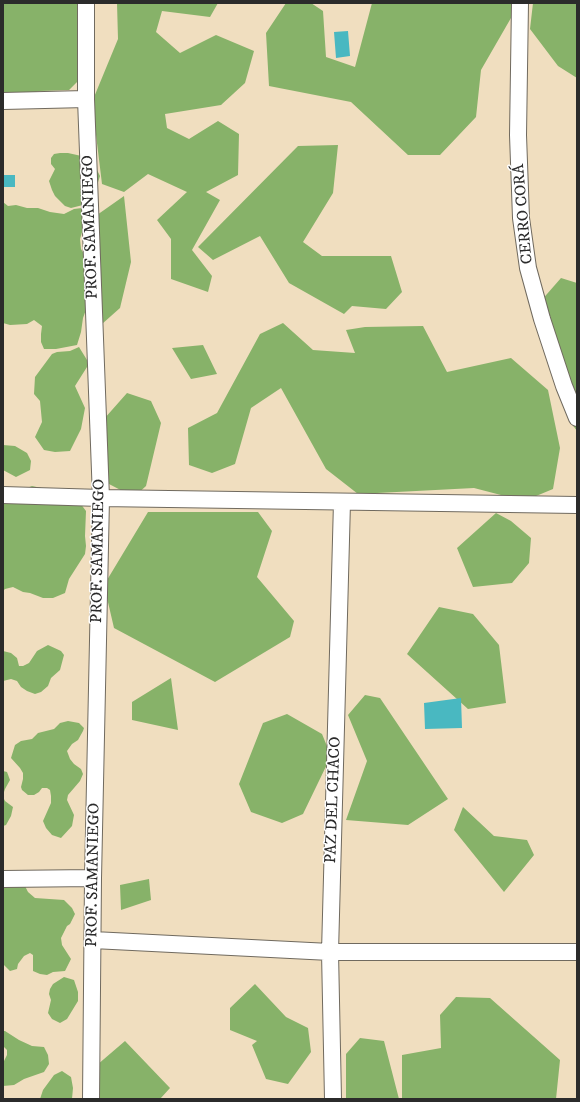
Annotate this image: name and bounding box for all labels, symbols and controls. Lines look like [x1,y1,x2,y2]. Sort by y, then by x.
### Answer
street label: PROF. SAMANIEGO [79,155,103,299]
street label: CERRO CORÁ [510,163,538,265]
street label: PROF. SAMANIEGO [88,479,110,623]
street label: PAZ DEL CHACO [322,736,346,864]
street label: PROF. SAMANIEGO [83,803,105,947]

